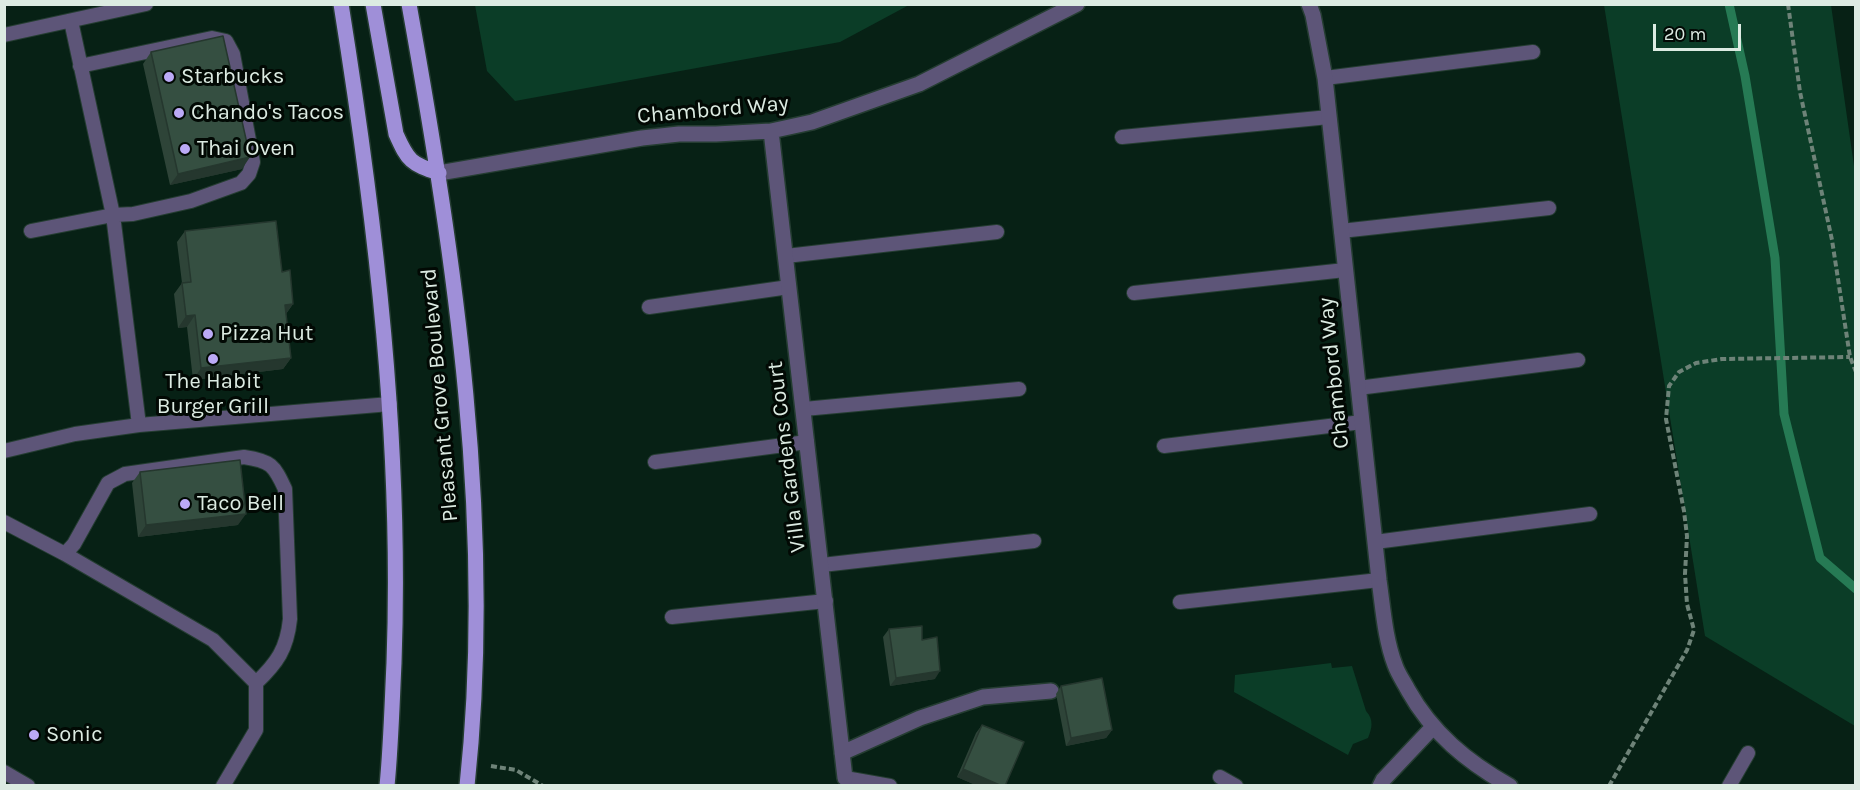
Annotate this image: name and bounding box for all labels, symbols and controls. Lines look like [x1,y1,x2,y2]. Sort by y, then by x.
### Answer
scale bar [1656,12,1744,50]
text: 20 m [1664,23,1706,45]
place label: Starbucks [181,64,284,90]
marker: Starbucks [162,70,176,84]
street label: Chambord Way [636,90,790,130]
place label: Chando's Tacos [191,100,344,126]
marker: Chando's Tacos [172,106,186,120]
place label: Thai Oven [197,136,295,162]
marker: Thai Oven [178,142,192,156]
street label: Pleasant Grove Boulevard [416,267,464,523]
street label: Chambord Way [1313,296,1355,450]
place label: Pizza Hut [220,321,313,347]
marker: Pizza Hut [201,327,215,341]
marker: The Habit Burger Grill [206,352,220,366]
street label: Villa Gardens Court [762,360,812,554]
place label: The Habit Burger Grill [157,369,269,420]
place label: Taco Bell [197,491,284,517]
marker: Taco Bell [178,497,192,511]
place label: Sonic [46,722,103,748]
marker: Sonic [27,728,41,742]

